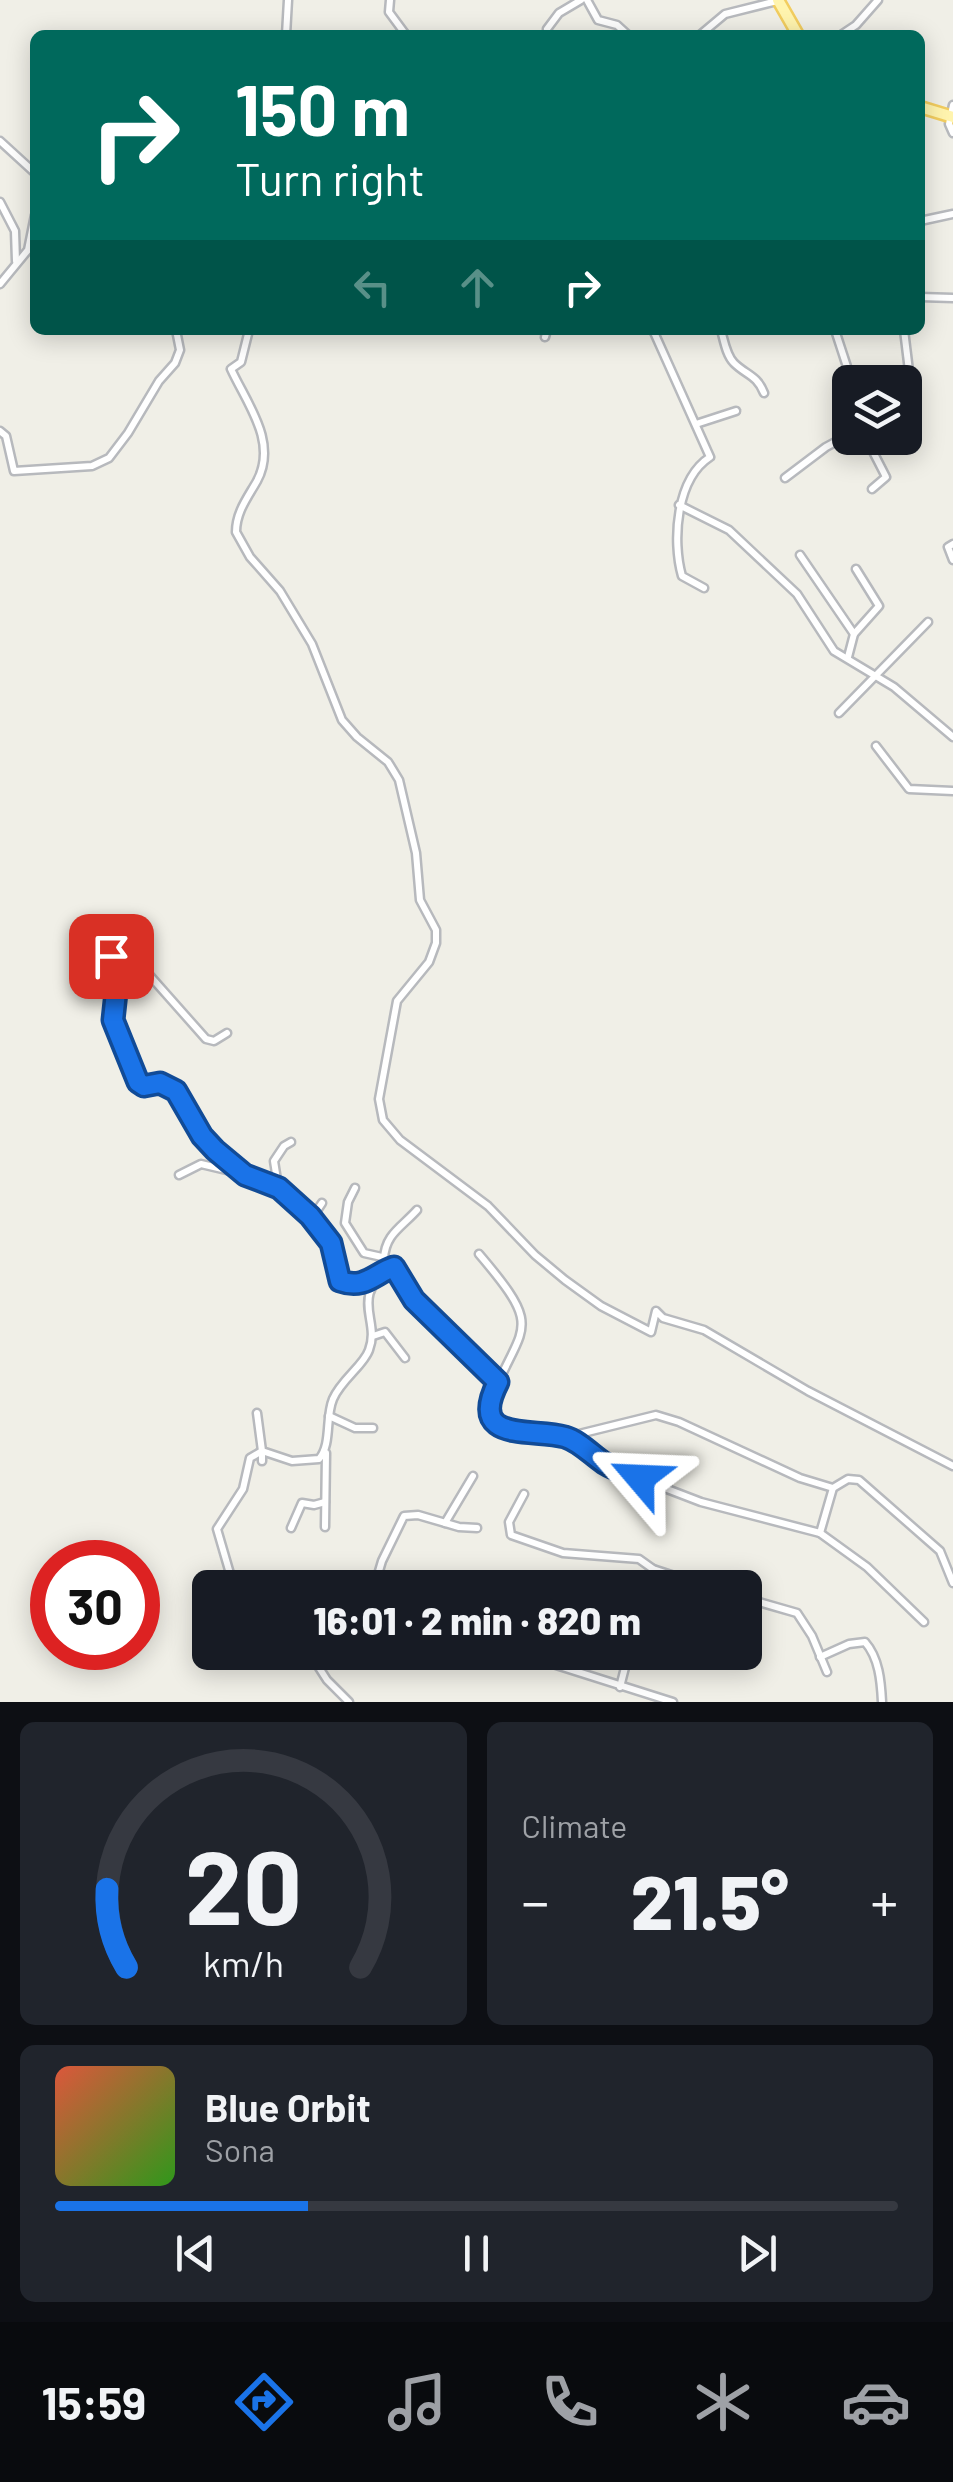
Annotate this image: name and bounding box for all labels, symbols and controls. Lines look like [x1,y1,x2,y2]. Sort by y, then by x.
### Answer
text: 150 m [235,66,410,150]
icon: right [70,70,200,200]
text: Turn right [235,151,425,205]
icon: left [345,260,400,315]
icon: ahead [450,260,505,315]
icon: right [555,260,610,315]
map controls [832,365,922,455]
button: layers [832,365,922,455]
pin [69,914,154,999]
icon: arrive [84,929,139,984]
position arrow [588,1426,692,1530]
speed limit sign: 30 [30,1540,160,1670]
text: 16:01 · 2 min · 820 m [313,1597,641,1643]
text: Climate [522,1806,627,1844]
text: 20 [184,1821,302,1946]
text: 21.5° [631,1855,789,1945]
text: − [522,1867,549,1933]
text: + [870,1867,898,1933]
text: km/h [203,1941,284,1984]
text: Blue Orbit [205,2084,371,2130]
text: Sona [205,2130,275,2168]
icon: previous [168,2226,223,2281]
icon: pause [449,2226,504,2281]
icon: next [730,2226,785,2281]
icon: directions [229,2367,299,2437]
icon: music [382,2367,452,2437]
icon: phone [535,2367,605,2437]
icon: climate [688,2367,758,2437]
icon: car [841,2367,911,2437]
text: 15:59 [42,2375,146,2429]

